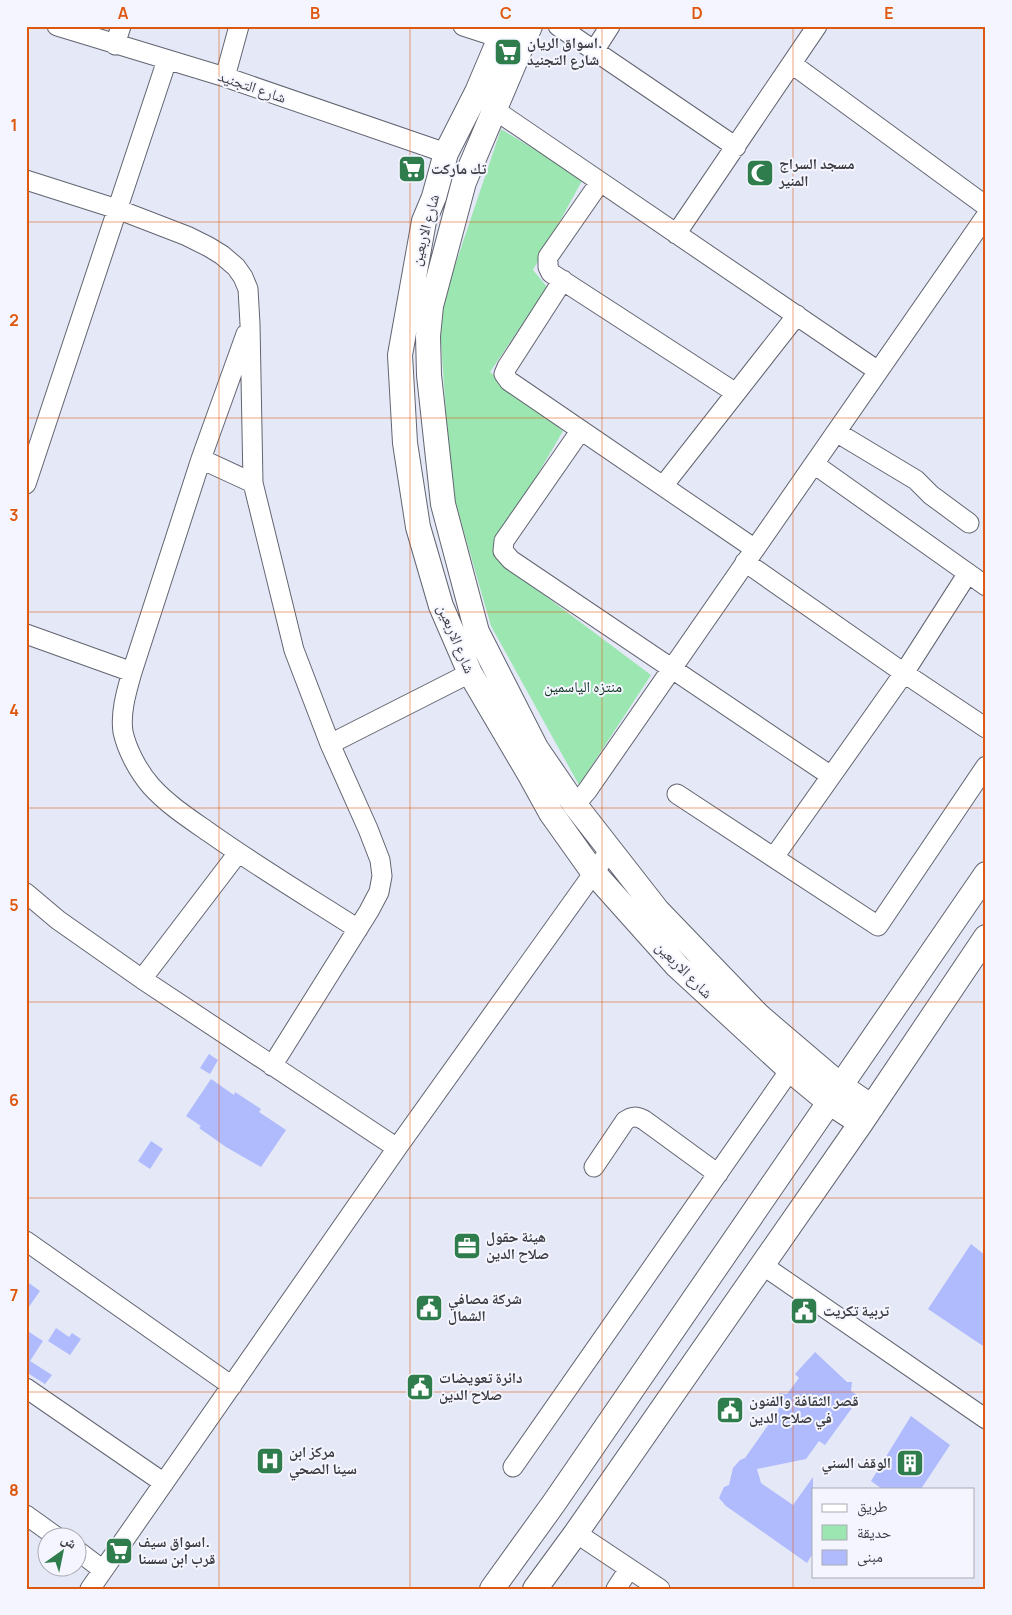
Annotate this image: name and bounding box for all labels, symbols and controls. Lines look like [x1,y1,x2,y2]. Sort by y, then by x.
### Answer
text: A [118,2,129,24]
text: B [310,2,320,24]
text: C [500,2,512,24]
text: D [691,2,703,24]
text: E [884,2,894,24]
place label: اسواق الريان. شارع التجنيد [527,32,603,70]
supermarket icon: اسواق الريان. شارع التجنيد [493,37,523,67]
street label: شارع التجنيد [215,65,289,108]
text: 1 [10,114,18,136]
place label: مسجد السراج المنير [778,153,855,191]
supermarket icon: تك ماركت [397,154,427,184]
place label: تك ماركت [431,158,486,179]
mosque icon: مسجد السراج المنير [745,158,775,188]
street label: شارع الاربعين [405,192,444,268]
text: 2 [9,309,19,331]
text: 3 [9,504,19,526]
street label: شارع الاربعين [433,601,480,677]
park label: منتزه الياسمين [544,676,622,697]
text: 4 [9,699,19,721]
text: 5 [9,894,19,916]
street label: شارع الاربعين [651,936,718,1003]
text: 6 [9,1089,19,1111]
place label: هيئة حقول صلاح الدين [486,1226,549,1264]
office icon: هيئة حقول صلاح الدين [452,1231,482,1261]
text: 7 [10,1284,18,1306]
place label: شركة مصافي الشمال [448,1288,522,1326]
public building icon: شركة مصافي الشمال [414,1293,444,1323]
public building icon: تربية تكريت [789,1296,819,1326]
place label: تربية تكريت [823,1300,889,1321]
place label: دائرة تعويضات صلاح الدين [439,1367,523,1405]
public building icon: دائرة تعويضات صلاح الدين [405,1372,435,1402]
place label: قصر الثقافة والفنون في صلاح الدين [749,1390,859,1430]
public building icon: قصر الثقافة والفنون في صلاح الدين [715,1395,745,1425]
place label: مركز ابن سينا الصحي [289,1441,357,1481]
hospital icon: مركز ابن سينا الصحي [255,1446,285,1476]
building icon: الوقف السني [895,1448,925,1478]
place label: الوقف السني [822,1452,891,1475]
text: 8 [9,1479,19,1501]
legend [812,1488,974,1578]
text: طريق [857,1496,888,1517]
text: حديقة [857,1522,892,1543]
north arrow [38,1528,88,1578]
text: ش [58,1529,81,1553]
place label: اسواق سيف. قرب ابن سسنا [138,1531,215,1569]
supermarket icon: اسواق سيف. قرب ابن سسنا [104,1536,134,1566]
text: مبنى [857,1546,883,1567]

